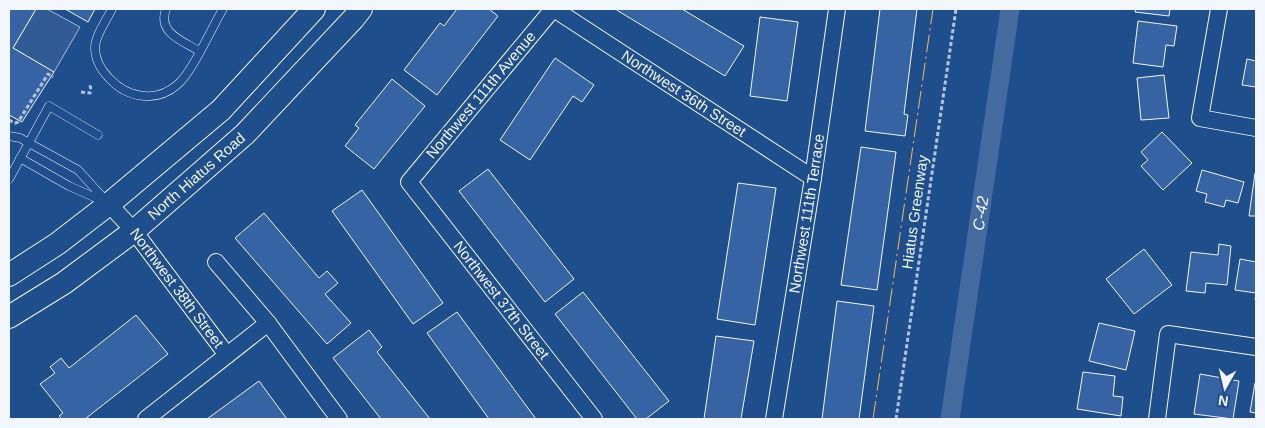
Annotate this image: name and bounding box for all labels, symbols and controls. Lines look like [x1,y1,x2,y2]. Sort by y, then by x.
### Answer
street label: Northwest 111th Avenue [422,28,539,162]
street label: Northwest 36th Street [619,47,750,141]
street label: North Hiatus Road [144,129,248,223]
street label: Northwest 111th Terrace [785,133,827,294]
street label: Hiatus Greenway [898,153,931,270]
water label: C-42 [970,195,992,232]
street label: Northwest 38th Street [127,225,228,351]
street label: Northwest 37th Street [450,237,554,363]
north arrow [1200,363,1250,413]
text: N [1217,392,1229,410]

